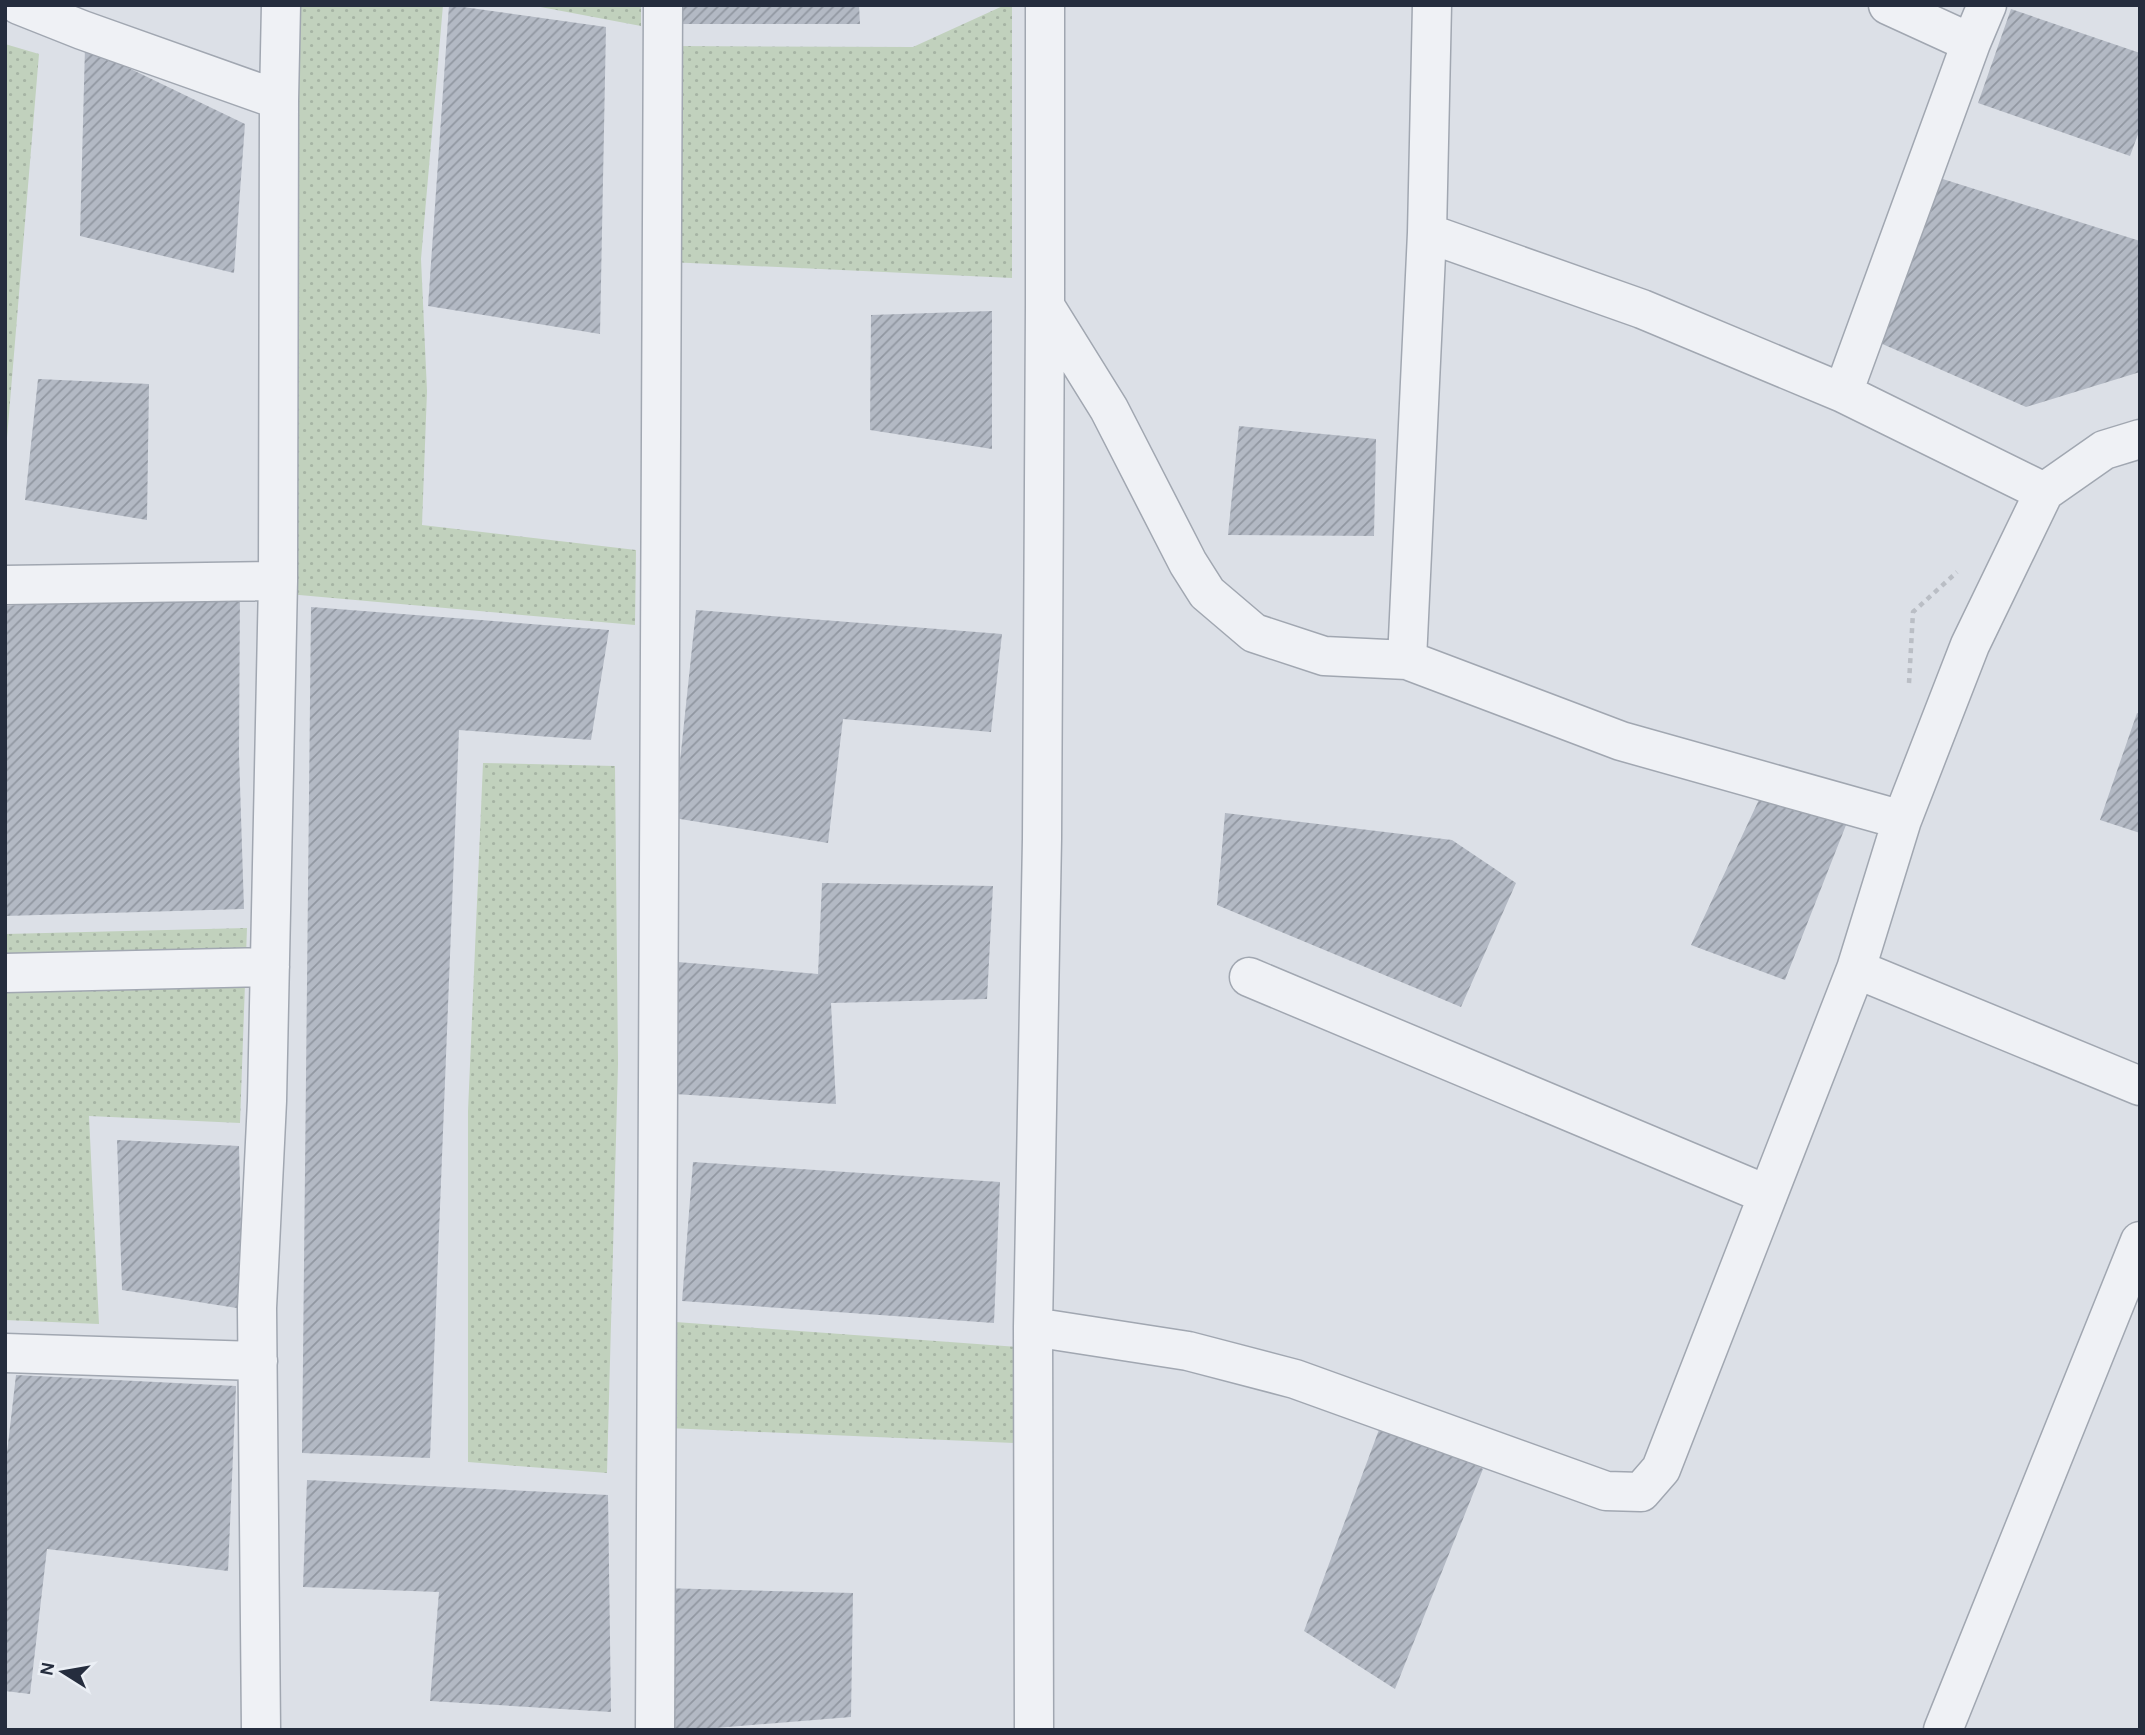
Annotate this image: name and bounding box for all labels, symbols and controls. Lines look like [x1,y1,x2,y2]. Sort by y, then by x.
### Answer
north arrow [28,1637,98,1707]
text: N [35,1660,59,1678]

